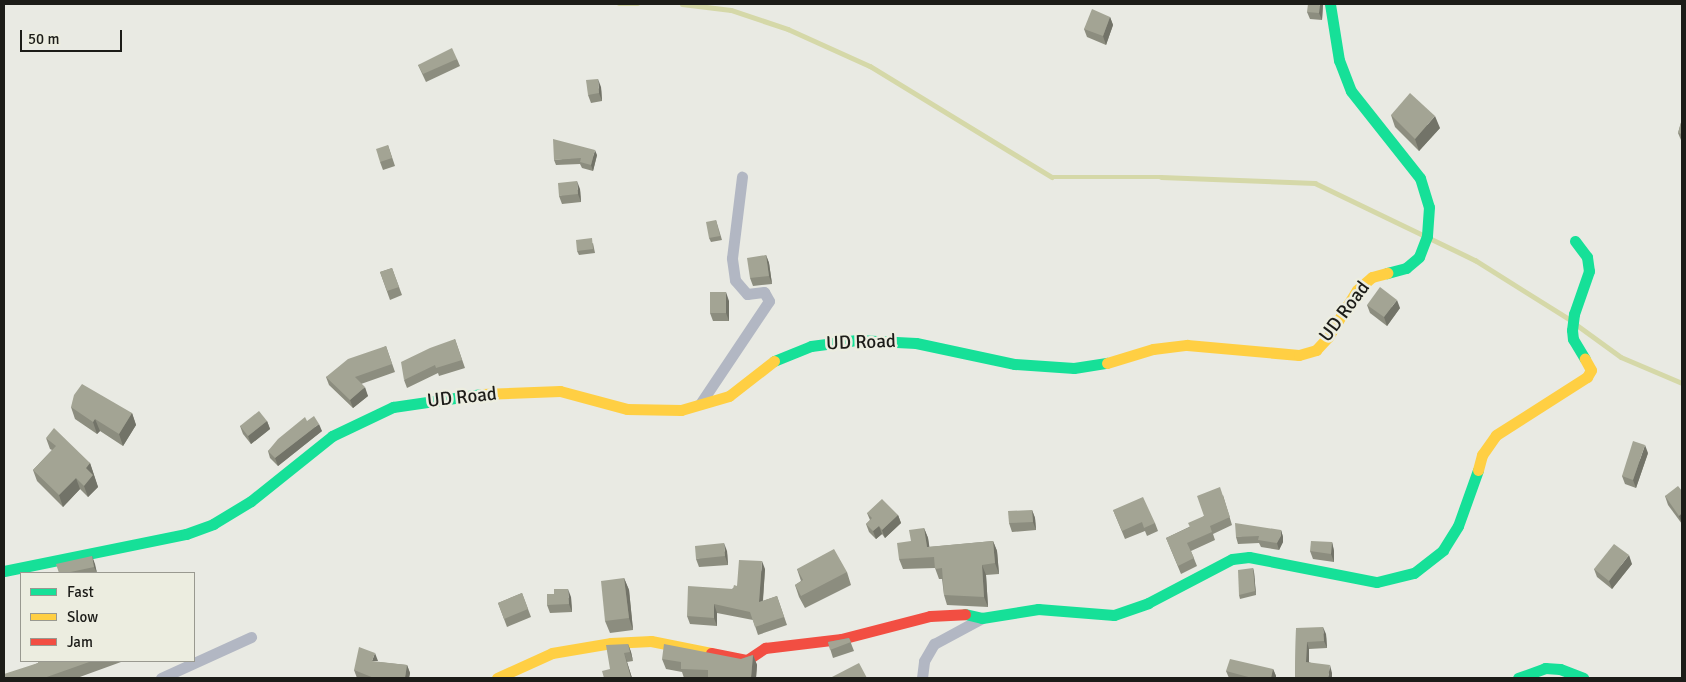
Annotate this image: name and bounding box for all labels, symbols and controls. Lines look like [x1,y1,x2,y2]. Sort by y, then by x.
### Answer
scale bar [22,20,125,52]
text: 50 m [28,30,59,48]
street label: UD Road [1315,277,1375,347]
street label: UD Road [826,330,896,356]
street label: UD Road [426,383,498,413]
legend [20,572,195,662]
text: Fast [67,583,94,601]
text: Slow [67,608,98,626]
text: Jam [67,633,93,651]

